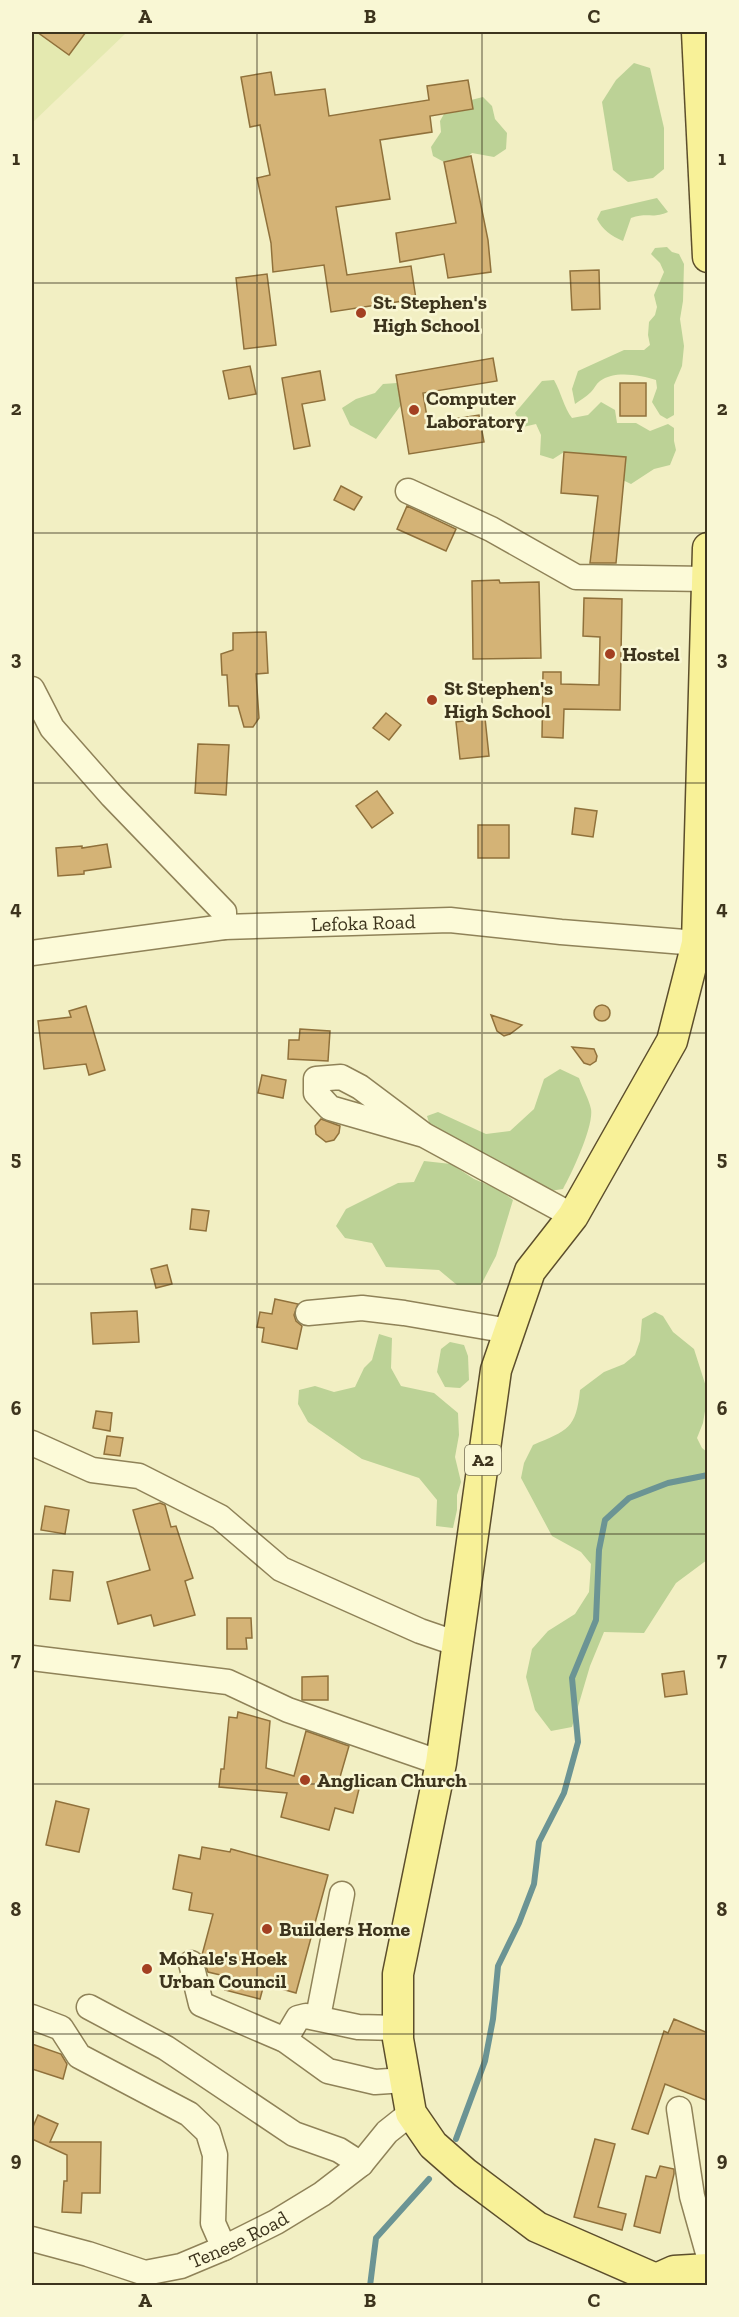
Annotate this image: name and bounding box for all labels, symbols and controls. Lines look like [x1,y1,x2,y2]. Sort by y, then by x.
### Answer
text: A [138,4,152,28]
text: B [364,4,376,28]
text: C [588,4,601,28]
text: 1 [12,146,20,170]
text: 1 [718,146,726,170]
place label: St. Stephen's High School [373,290,487,337]
marker: St. Stephen's High School [354,306,368,320]
place label: Computer Laboratory [426,386,526,433]
text: 2 [11,396,22,420]
text: 2 [717,396,728,420]
marker: Computer Laboratory [407,403,421,417]
place label: Hostel [622,642,680,666]
text: 3 [11,646,22,670]
text: 3 [717,646,728,670]
marker: Hostel [603,647,617,661]
place label: St Stephen's High School [444,676,553,723]
marker: St Stephen's High School [425,693,439,707]
text: 4 [10,896,22,920]
text: 4 [716,896,728,920]
street label: Lefoka Road [311,909,416,936]
text: 5 [11,1146,21,1170]
text: 5 [717,1146,727,1170]
text: 6 [11,1396,22,1420]
text: 6 [717,1396,728,1420]
road number: A2 [465,1445,501,1475]
text: 7 [11,1647,21,1671]
text: 7 [717,1647,727,1671]
place label: Anglican Church [317,1768,467,1792]
marker: Anglican Church [298,1773,312,1787]
text: 8 [11,1897,22,1921]
text: 8 [717,1897,728,1921]
place label: Builders Home [279,1917,410,1941]
marker: Builders Home [260,1922,274,1936]
place label: Mohale's Hoek Urban Council [159,1946,287,1993]
marker: Mohale's Hoek Urban Council [140,1962,154,1976]
text: 9 [11,2147,22,2171]
text: 9 [717,2147,728,2171]
street label: Tenese Road [185,2205,293,2273]
text: A [138,2288,152,2312]
text: B [364,2288,376,2312]
text: C [588,2288,601,2312]

